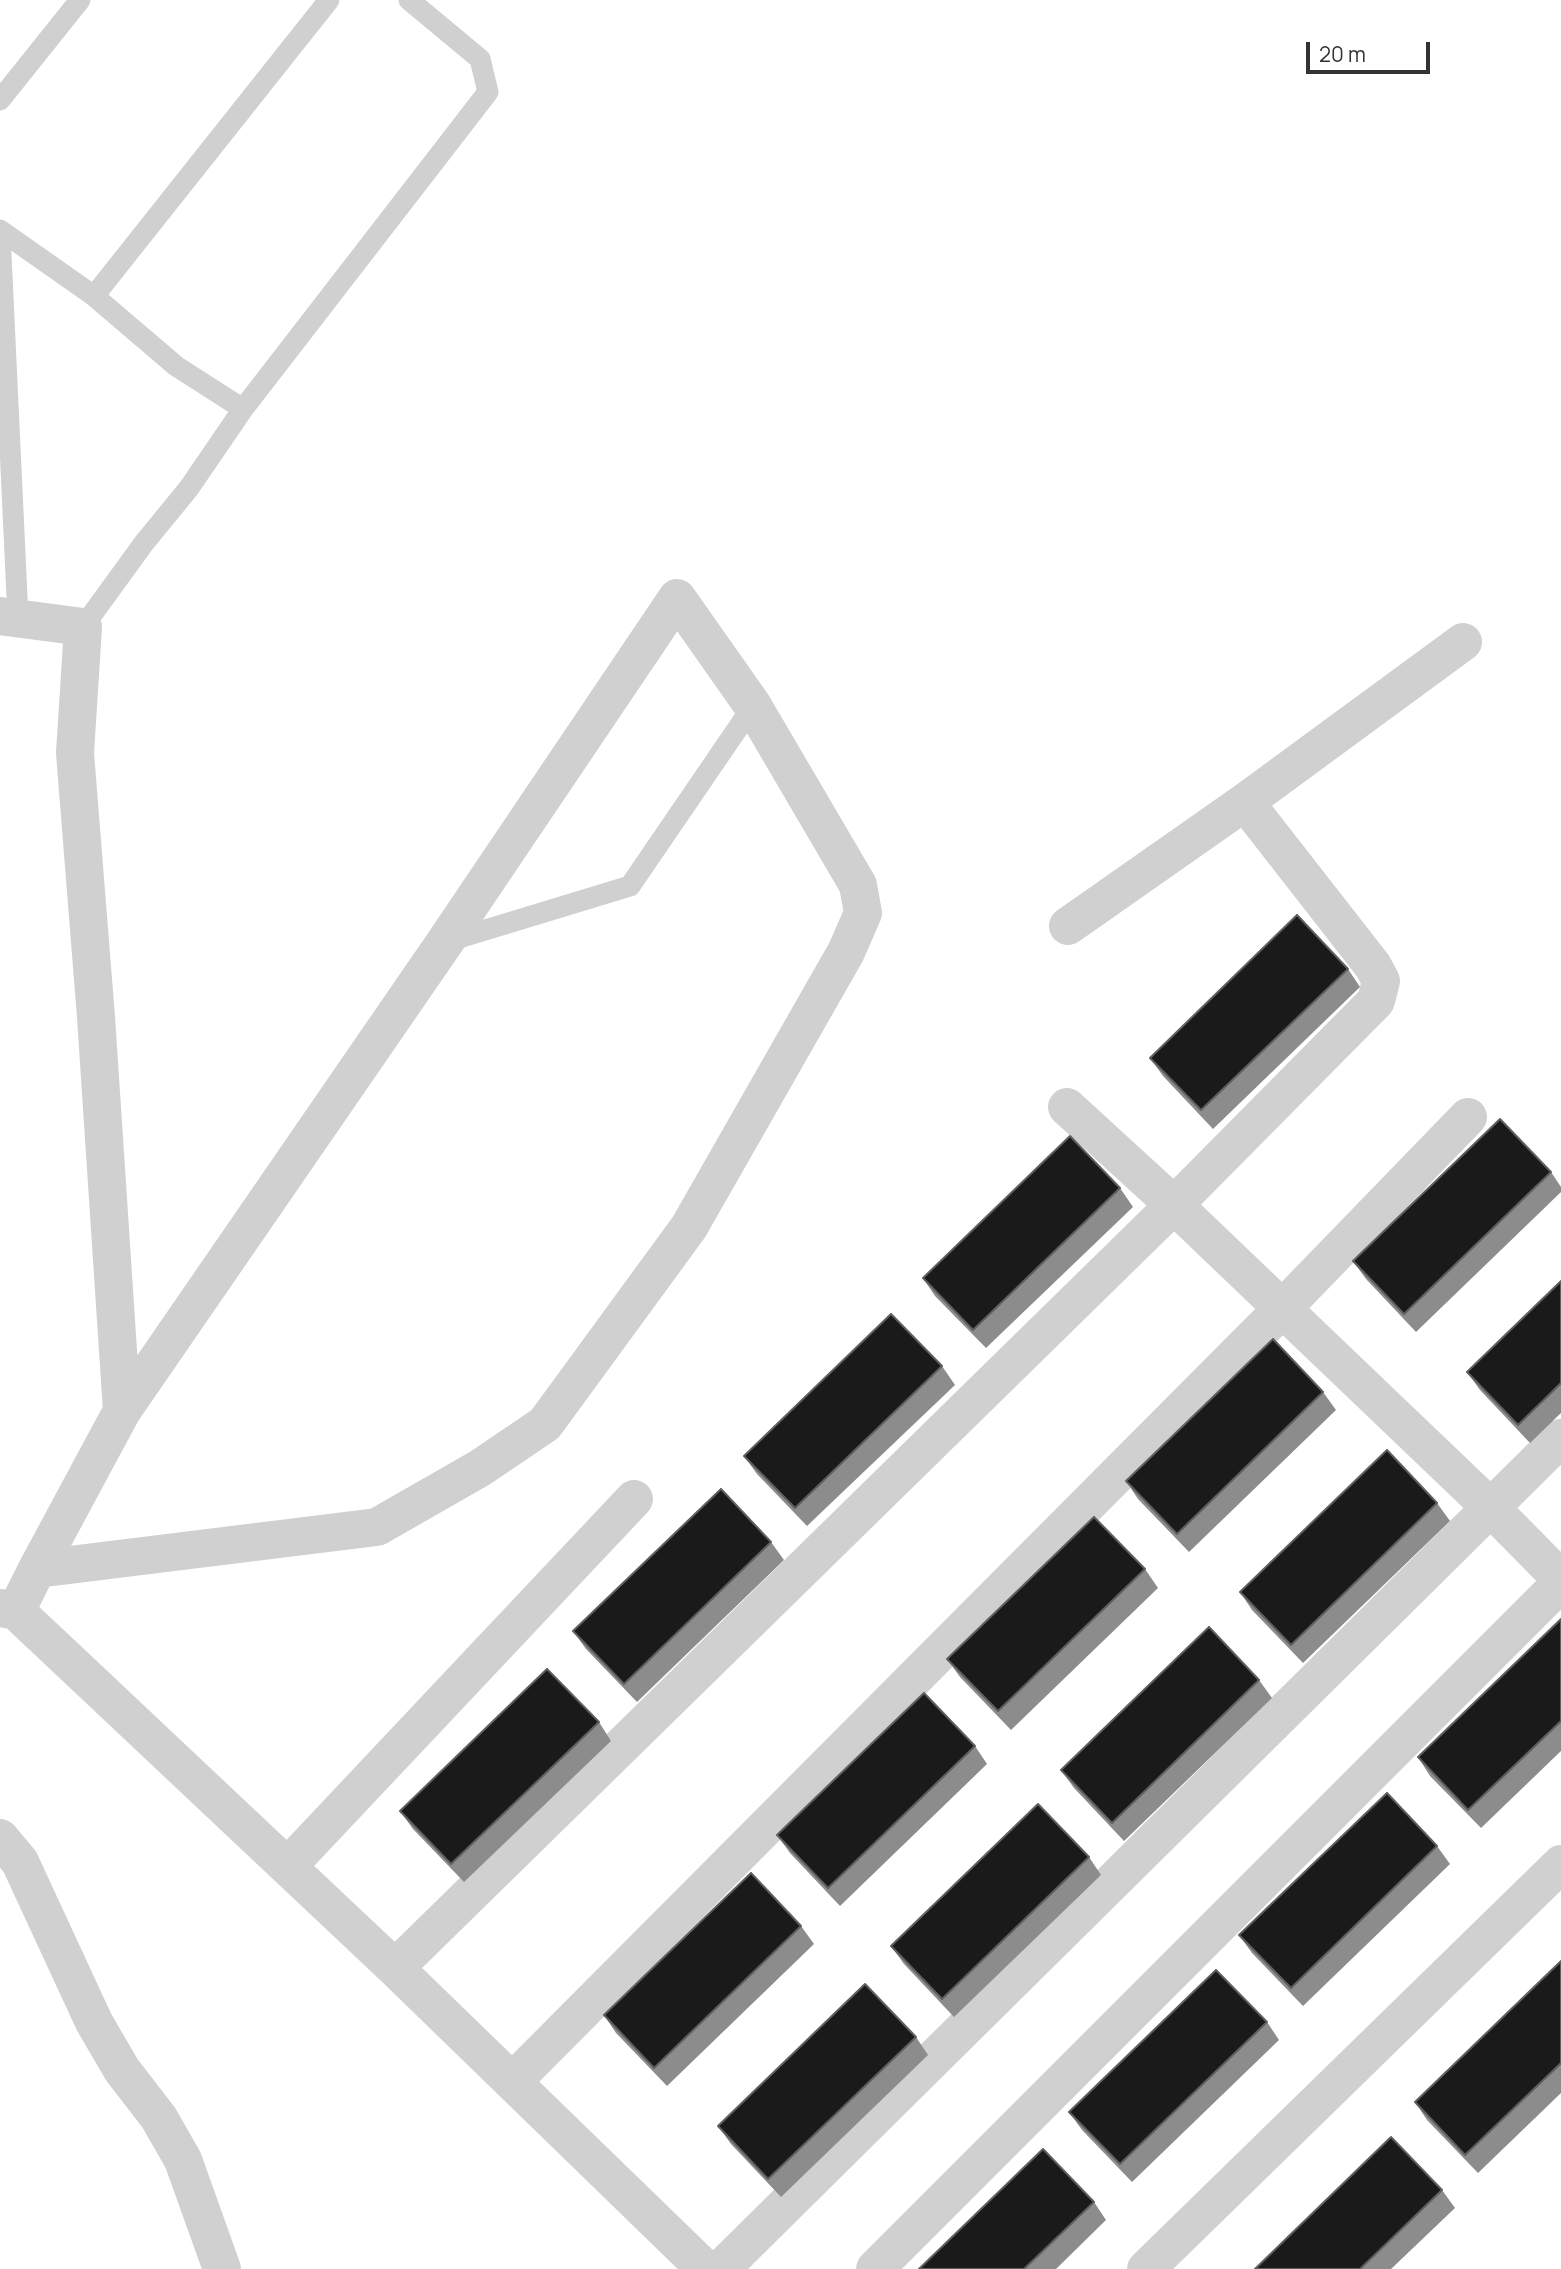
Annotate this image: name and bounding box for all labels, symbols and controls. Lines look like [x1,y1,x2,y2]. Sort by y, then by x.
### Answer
scale bar [1309,28,1433,72]
text: 20 m [1319,40,1366,68]

